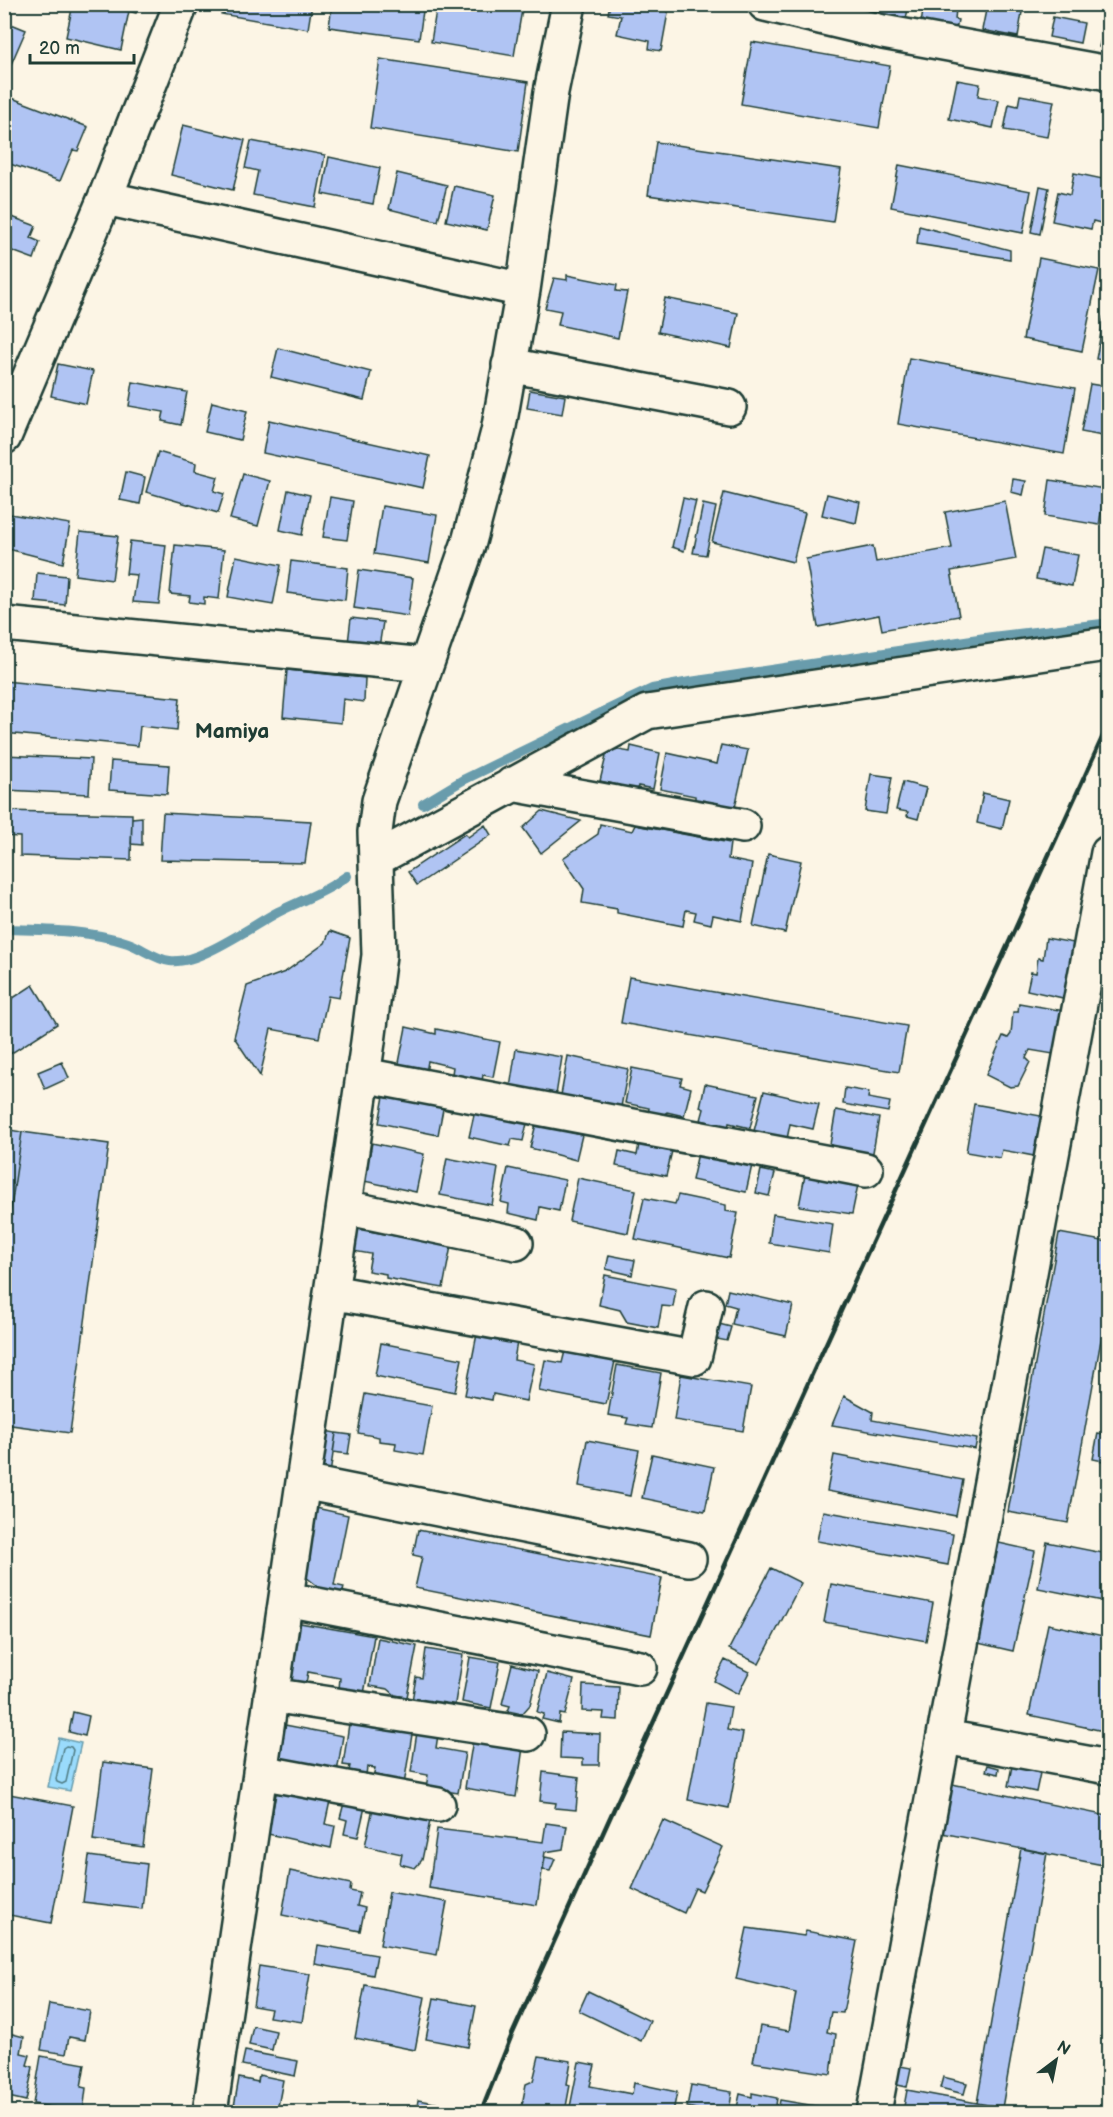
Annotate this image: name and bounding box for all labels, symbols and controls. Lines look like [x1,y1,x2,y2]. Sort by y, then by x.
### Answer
scale bar [30,27,134,65]
text: 20 m [39,38,80,59]
district label: Mamiya [195,719,269,744]
north arrow [1026,2030,1086,2090]
text: N [1053,2037,1073,2060]

